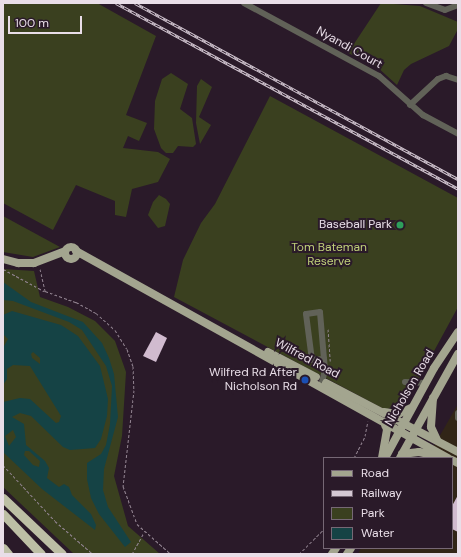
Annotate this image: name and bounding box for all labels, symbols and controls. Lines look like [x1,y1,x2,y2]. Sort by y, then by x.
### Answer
scale bar [10,8,84,34]
text: 100 m [15,15,49,31]
street label: Nyandi Court [313,24,385,72]
place label: Baseball Park [319,218,392,232]
marker: Baseball Park [395,220,405,230]
park label: Tom Bateman Reserve [291,241,367,269]
street label: Wilfred Road [272,336,342,382]
street label: Nicholson Road [382,347,438,429]
place label: Wilfred Rd After Nicholson Rd [209,366,297,394]
marker: Wilfred Rd After Nicholson Rd [300,375,310,385]
legend [323,457,453,549]
text: Road [361,465,389,481]
text: Railway [361,485,402,501]
text: Park [361,505,385,521]
text: Water [361,525,394,541]

